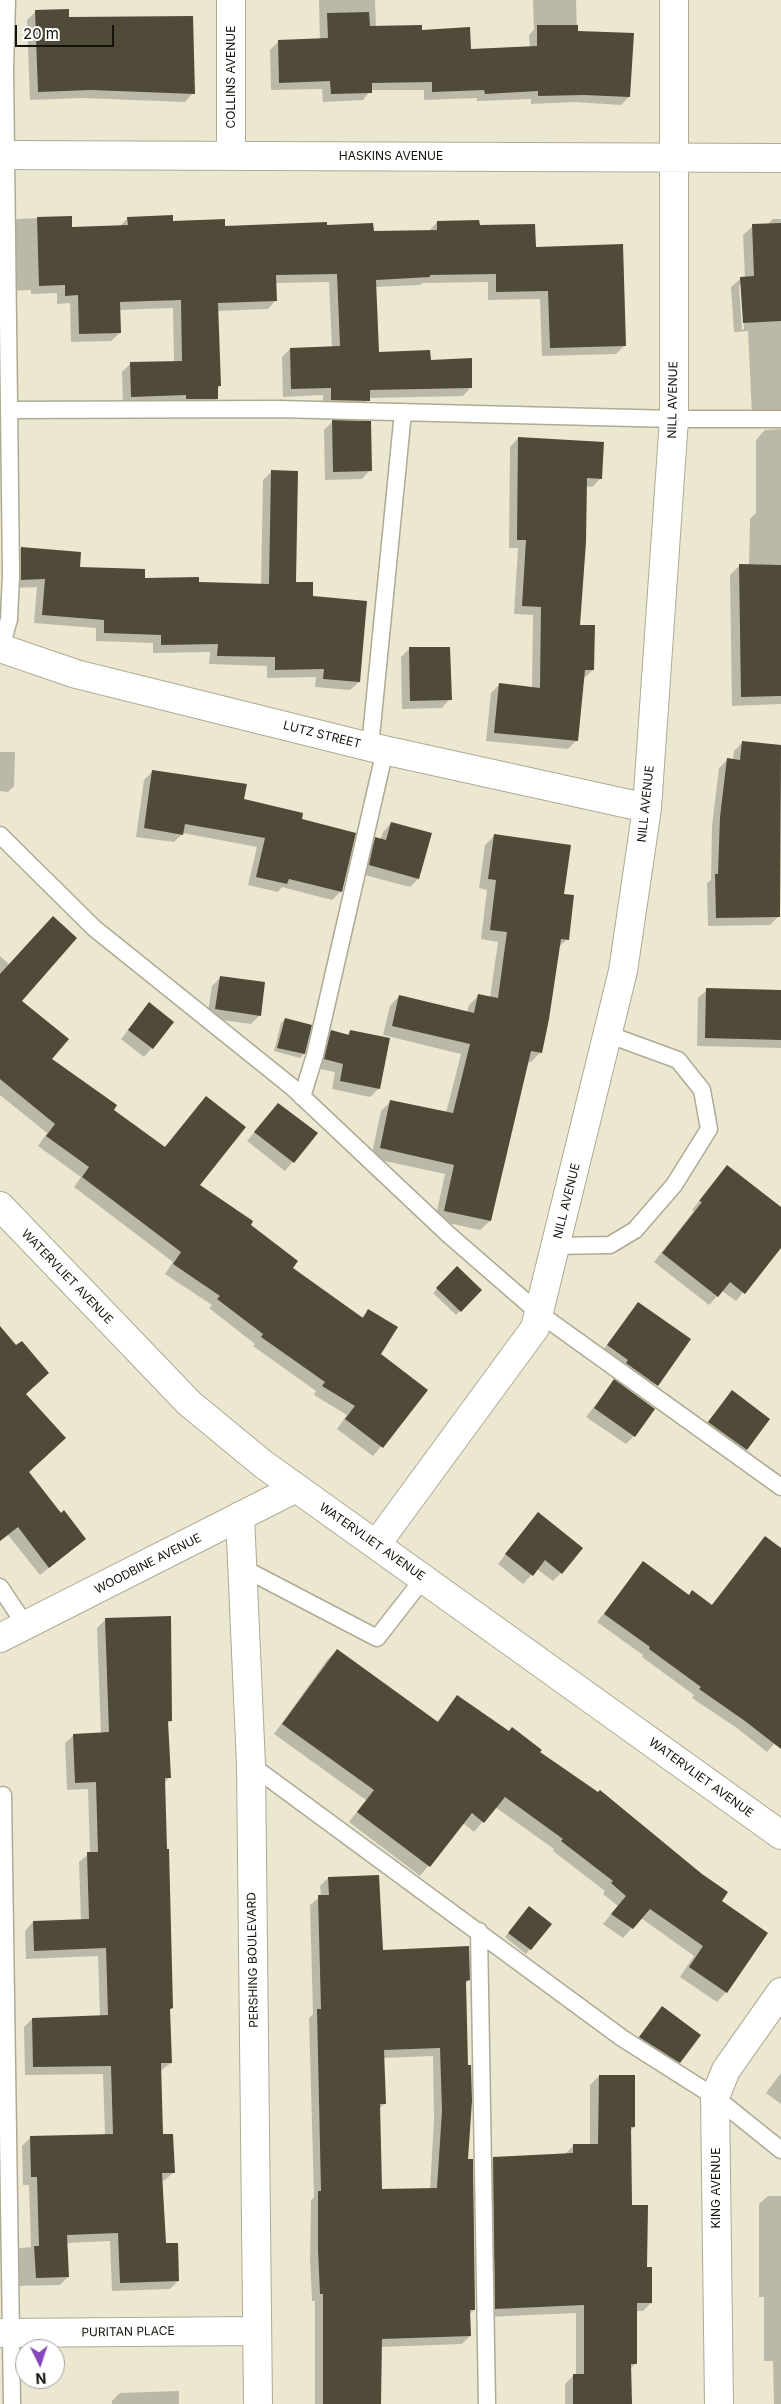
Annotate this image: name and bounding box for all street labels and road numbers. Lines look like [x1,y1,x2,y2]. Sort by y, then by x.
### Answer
street label: COLLINS AVENUE [224,26,238,128]
street label: HASKINS AVENUE [339,149,443,163]
street label: NILL AVENUE [665,361,681,439]
street label: LUTZ STREET [282,718,362,752]
street label: NILL AVENUE [635,765,657,843]
street label: NILL AVENUE [551,1162,583,1240]
street label: WATERVLIET AVENUE [18,1227,116,1327]
street label: WATERVLIET AVENUE [316,1500,428,1584]
street label: WOODBINE AVENUE [92,1531,204,1597]
street label: WATERVLIET AVENUE [646,1735,756,1821]
street label: PERSHING BOULEVARD [245,1892,261,2028]
street label: KING AVENUE [709,2148,723,2228]
street label: PURITAN PLACE [81,2324,175,2340]

